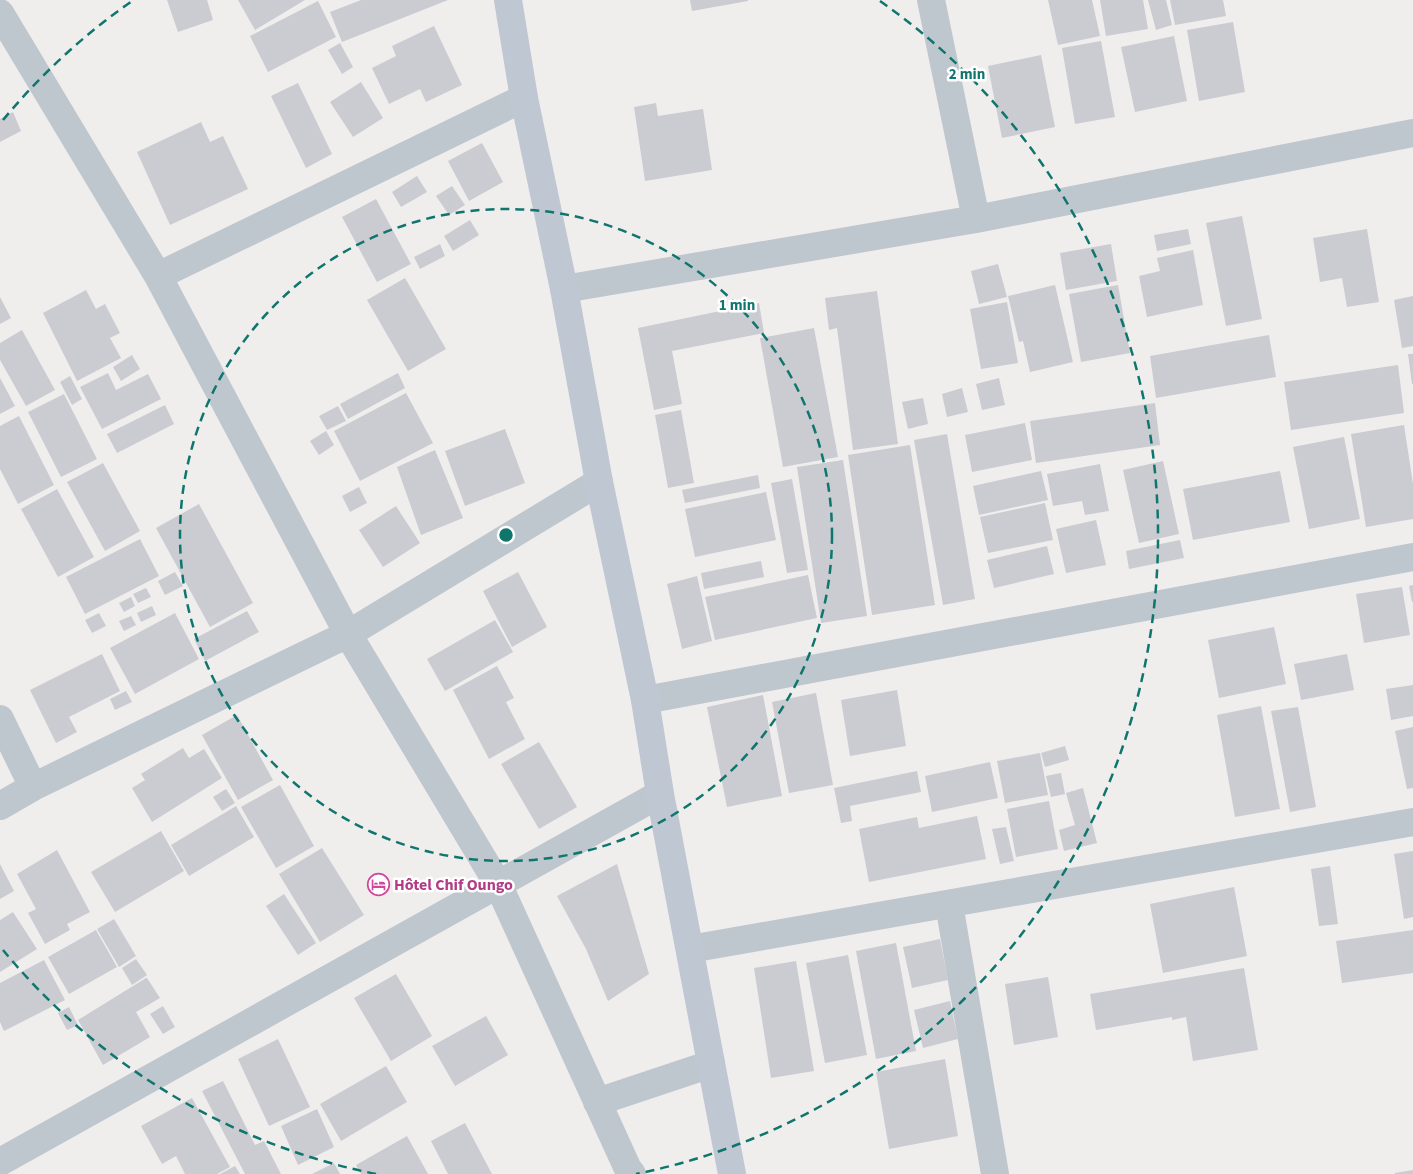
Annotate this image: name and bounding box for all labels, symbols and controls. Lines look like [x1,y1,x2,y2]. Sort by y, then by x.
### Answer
text: 2 min [949,64,985,85]
text: 1 min [719,295,755,316]
centre of rings [497,526,515,544]
hotel icon: Hôtel Chif Oungo [366,872,390,896]
place label: Hôtel Chif Oungo [394,874,513,896]

